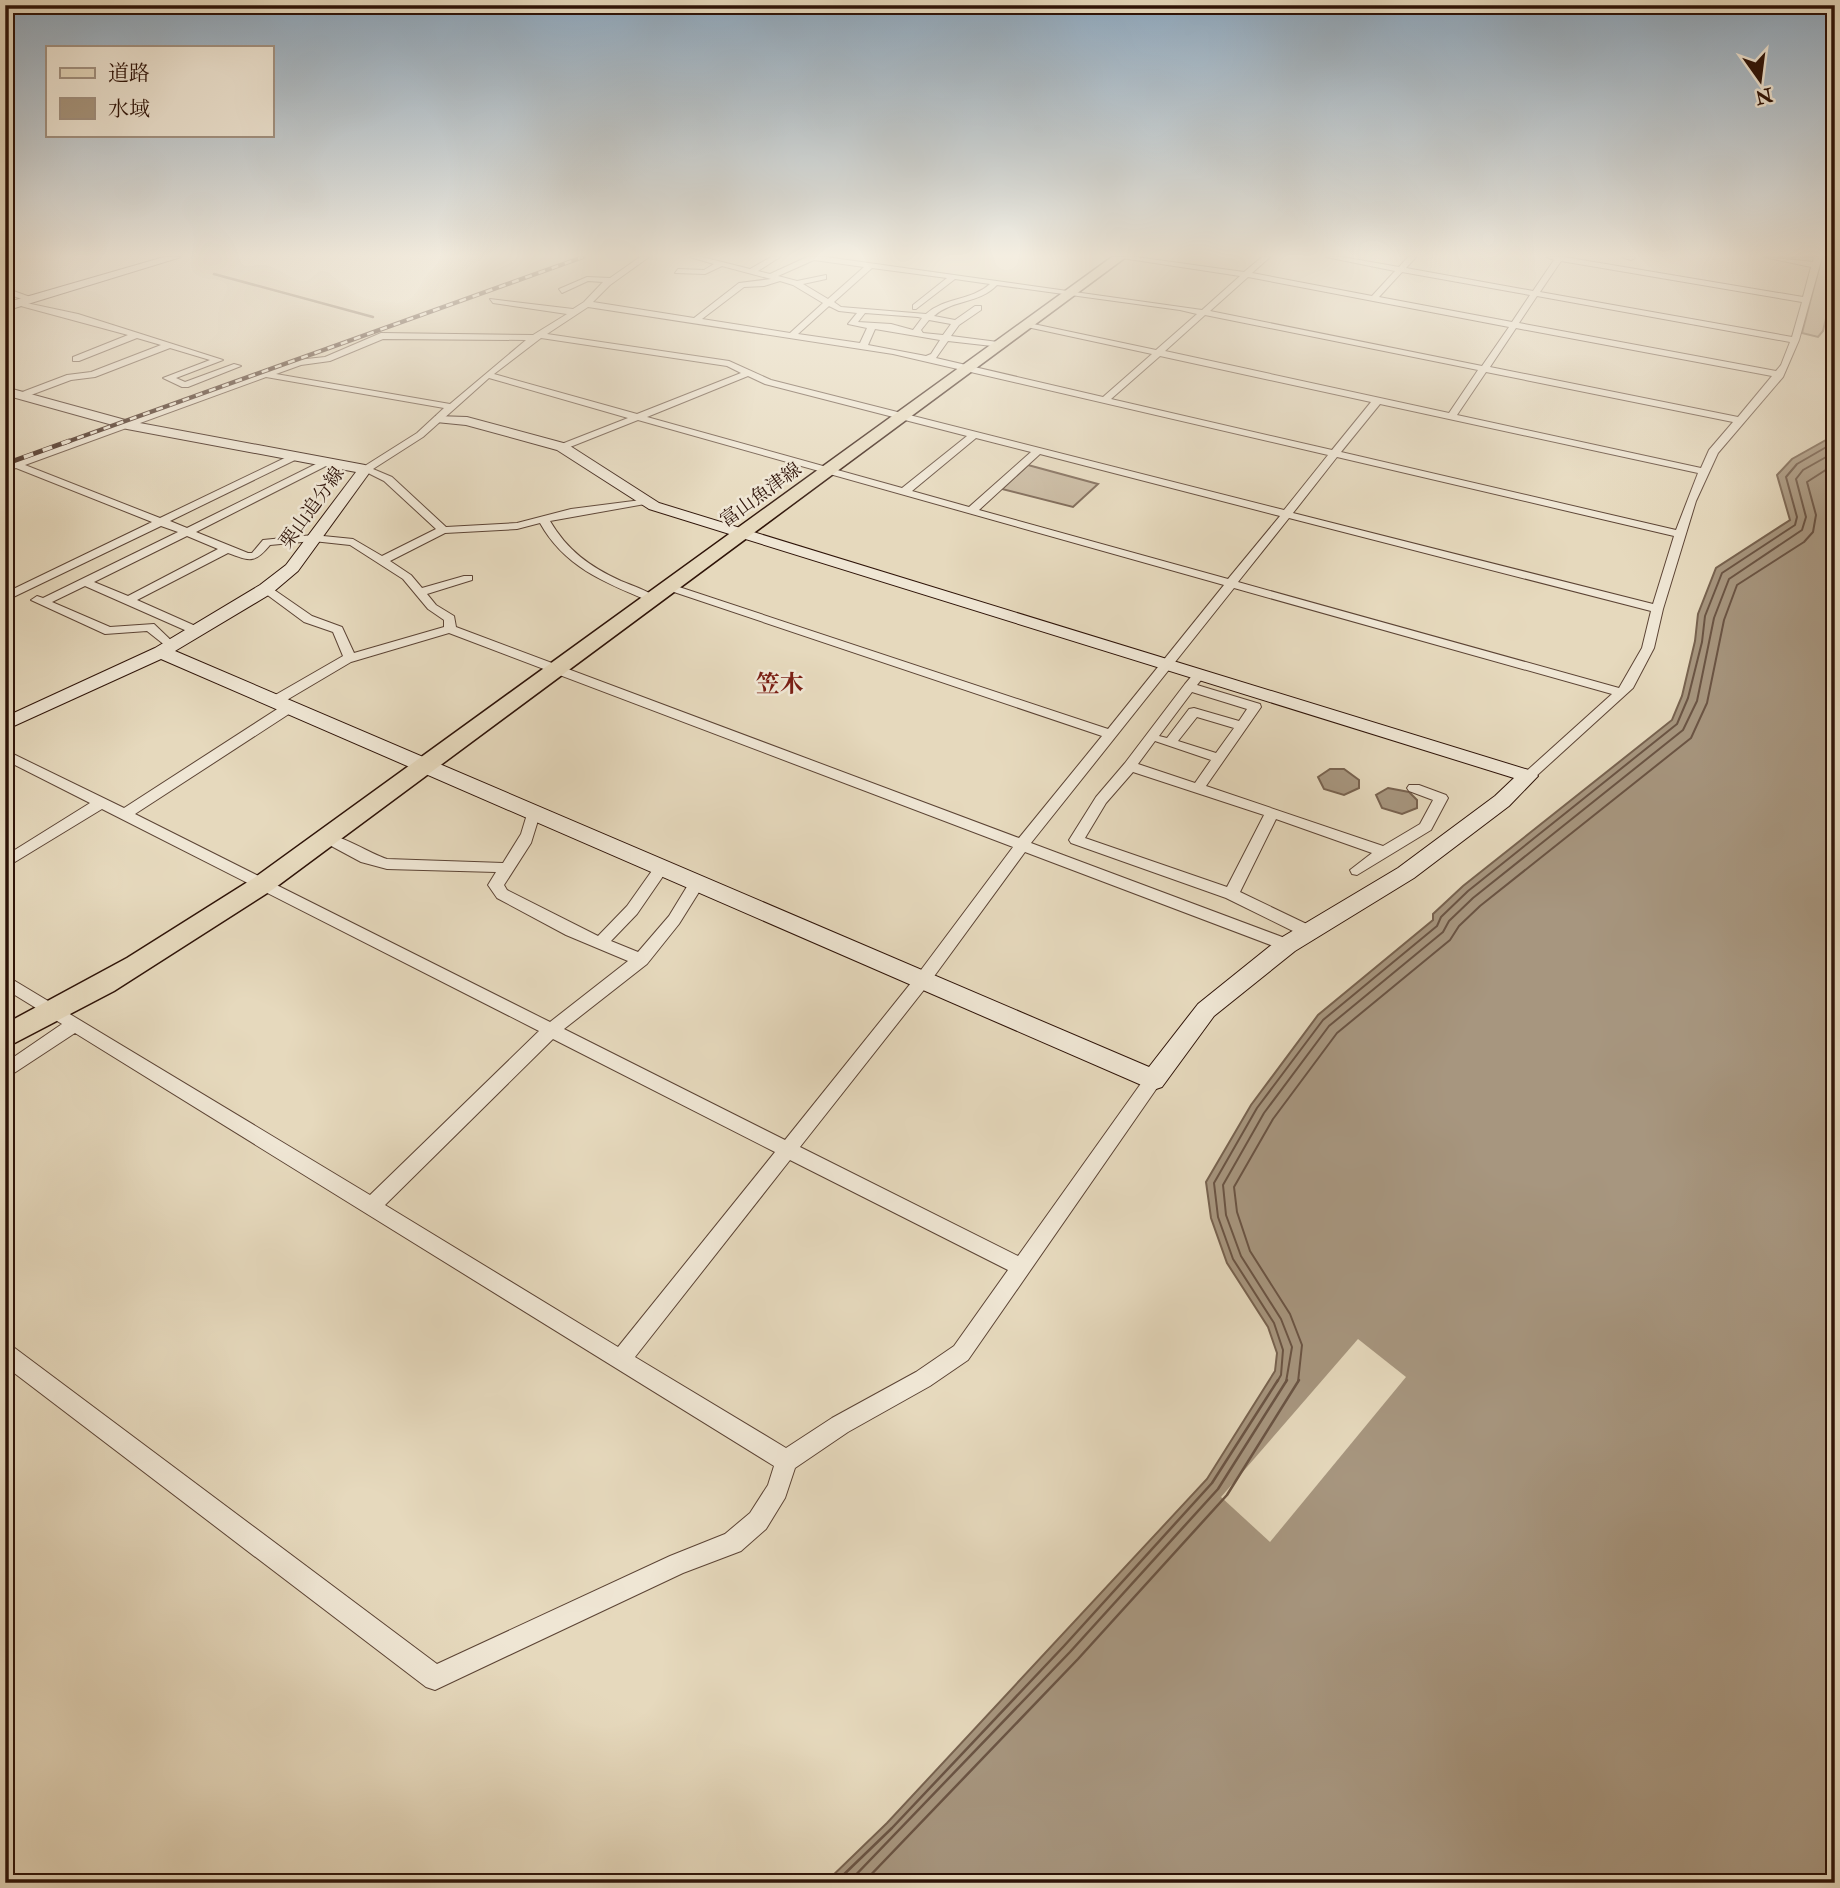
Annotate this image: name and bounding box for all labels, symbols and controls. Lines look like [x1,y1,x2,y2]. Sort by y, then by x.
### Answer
legend [46,46,273,136]
north arrow [1724,46,1794,116]
text: 道路 [108,60,150,87]
text: N [1752,82,1776,109]
text: 水域 [108,96,150,123]
street label: 富山魚津線 [715,457,806,532]
street label: 栗山追分線 [274,462,349,553]
district label: 笠木 [756,669,804,700]

